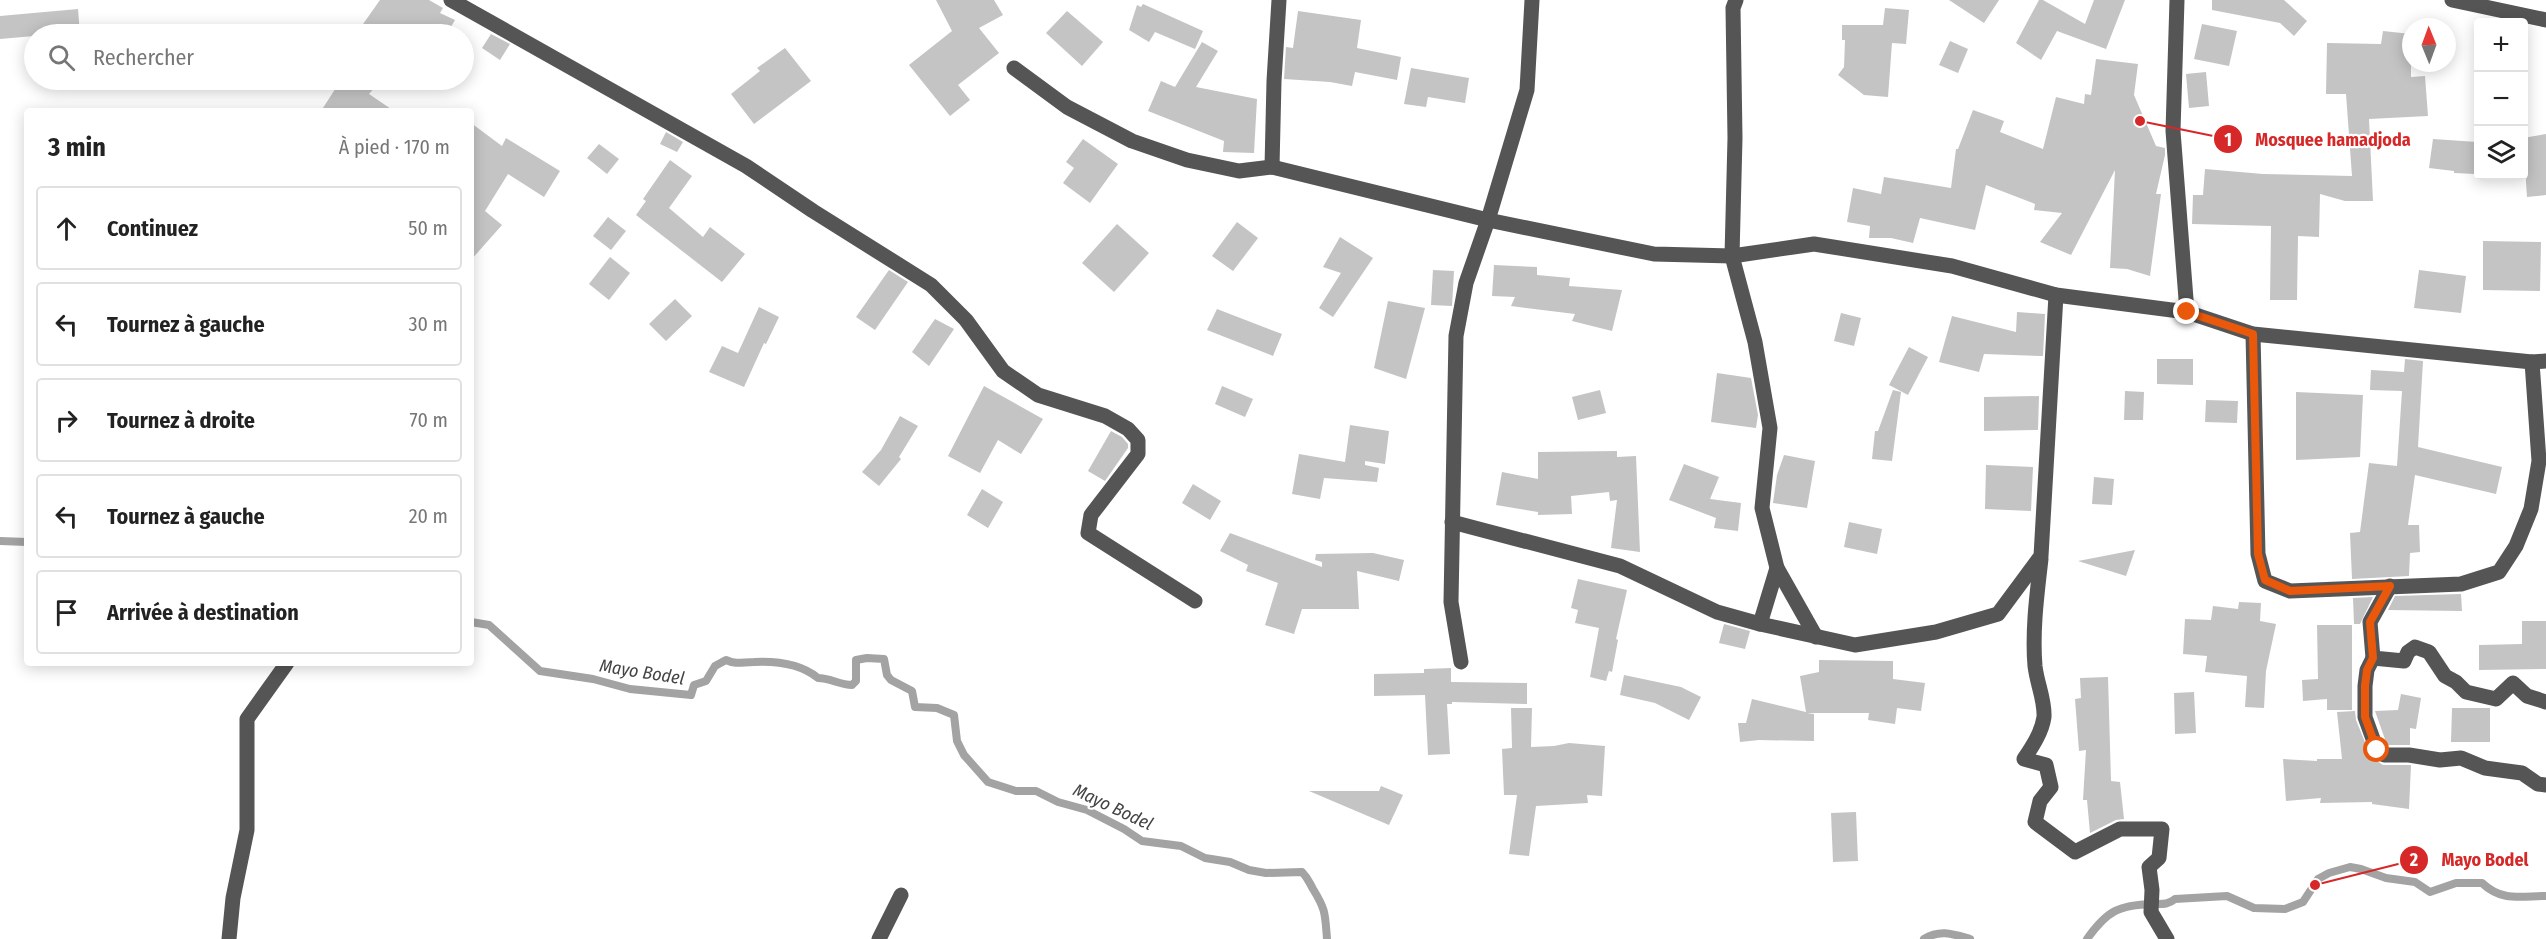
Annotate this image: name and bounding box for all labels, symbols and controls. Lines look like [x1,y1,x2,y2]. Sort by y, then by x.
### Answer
north arrow [2402,18,2456,72]
map controls [2474,18,2528,180]
button: + [2474,18,2528,72]
search box [24,24,474,90]
icon: search [45,41,78,74]
text: Rechercher [93,44,194,71]
button: − [2474,72,2528,126]
callout: Mosquee hamadjoda [2213,121,2422,157]
button: layers [2474,126,2528,180]
text: 1 [2224,129,2232,151]
text: Mosquee hamadjoda [2255,129,2411,151]
text: 3 min [48,132,106,163]
text: À pied · 170 m [339,135,450,159]
icon: ahead [50,212,83,245]
text: Continuez [107,215,198,242]
text: 50 m [408,216,448,240]
route end [2173,298,2199,324]
icon: left [50,308,83,341]
text: Tournez à gauche [107,311,265,338]
text: 30 m [408,312,448,336]
icon: right [50,404,83,437]
text: Tournez à droite [107,407,255,434]
text: 70 m [410,408,448,432]
icon: left [50,500,83,533]
text: Tournez à gauche [107,503,265,530]
text: 20 m [409,504,448,528]
icon: arrive [50,596,83,629]
text: Arrivée à destination [107,599,299,626]
water label: Mayo Bodel [598,654,686,690]
route start [2363,736,2389,762]
water label: Mayo Bodel [1070,779,1157,835]
callout: Mayo Bodel [2399,842,2540,878]
text: 2 [2409,849,2418,871]
text: Mayo Bodel [2442,849,2529,871]

